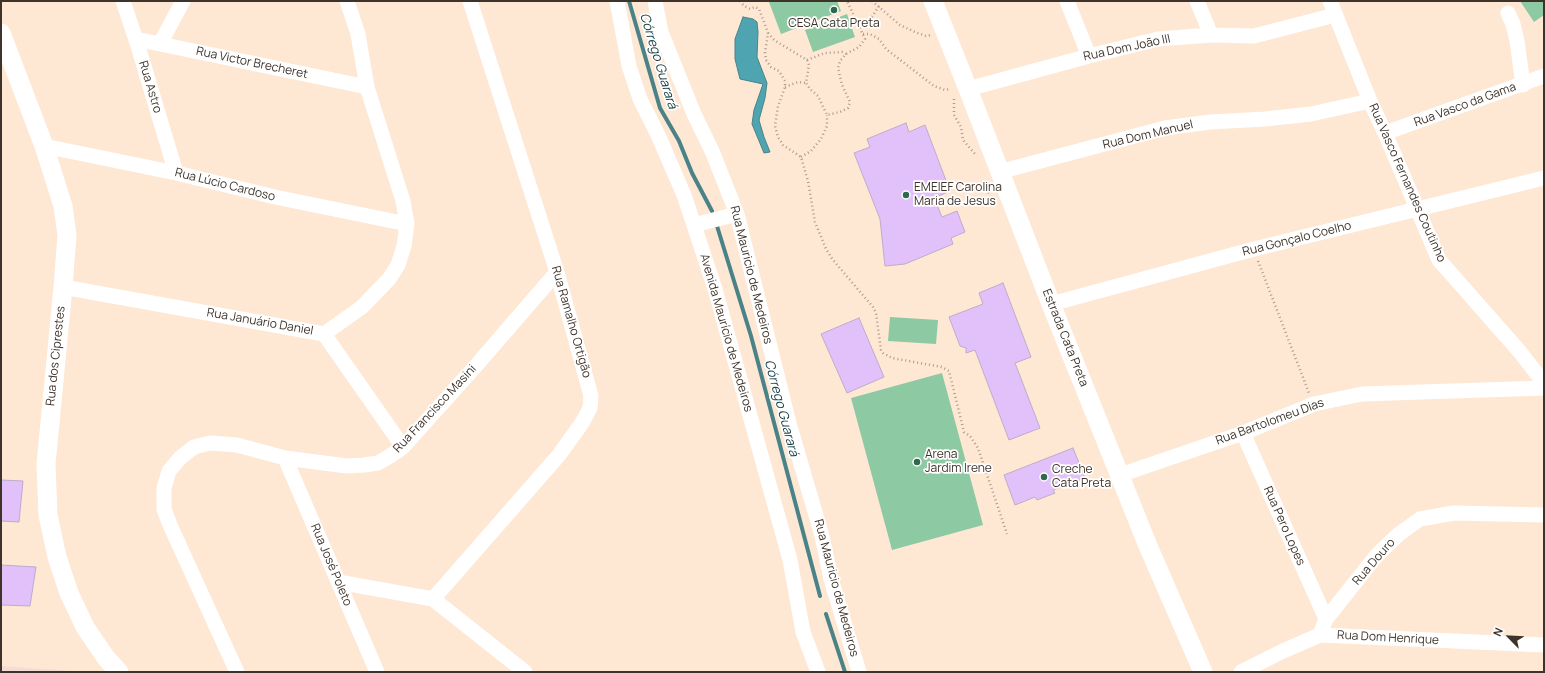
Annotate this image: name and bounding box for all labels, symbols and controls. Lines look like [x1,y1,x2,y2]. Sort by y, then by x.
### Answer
marker: CESA Cata Preta [829,5,839,15]
water label: Córrego Guarará [636,11,680,111]
place label: CESA Cata Preta [788,17,880,31]
street label: Rua Dom João III [1082,32,1172,64]
street label: Rua Victor Brecheret [195,44,309,82]
street label: Rua Astro [135,59,165,115]
street label: Rua Vasco da Gama [1412,80,1518,130]
street label: Rua Vasco Fernandes Coutinho [1365,101,1449,265]
street label: Rua Dom Manuel [1101,118,1195,152]
street label: Rua Lúcio Cardoso [173,166,277,204]
place label: EMEIEF Carolina Maria de Jesus [914,181,1002,209]
marker: EMEIEF Carolina Maria de Jesus [901,190,911,200]
street label: Rua Mauricio de Medeiros [727,205,775,345]
street label: Rua Gonçalo Coelho [1241,219,1353,259]
street label: Avenida Maurício de Medeiros [697,252,755,414]
street label: Rua Ramalho Ortigão [548,264,594,380]
street label: Estrada Cata Preta [1039,287,1091,389]
street label: Rua dos Ciprestes [44,305,68,407]
street label: Rua Januário Daniel [206,306,314,338]
water label: Córrego Guarará [761,358,801,458]
street label: Rua Francisco Masini [391,362,479,456]
street label: Rua Bartolomeu Dias [1214,396,1326,448]
place label: Arena Jardim Irene [925,448,992,476]
marker: Arena Jardim Irene [912,457,922,467]
place label: Creche Cata Preta [1052,463,1111,491]
marker: Creche Cata Preta [1039,472,1049,482]
street label: Rua Pero Lopes [1260,484,1308,568]
street label: Rua Mauricio de Medeiros [811,518,861,658]
street label: Rua José Poleto [307,522,355,608]
street label: Rua Douro [1350,536,1398,588]
north arrow [1489,617,1529,657]
text: N [1489,625,1506,639]
street label: Rua Dom Henrique [1337,628,1439,648]

